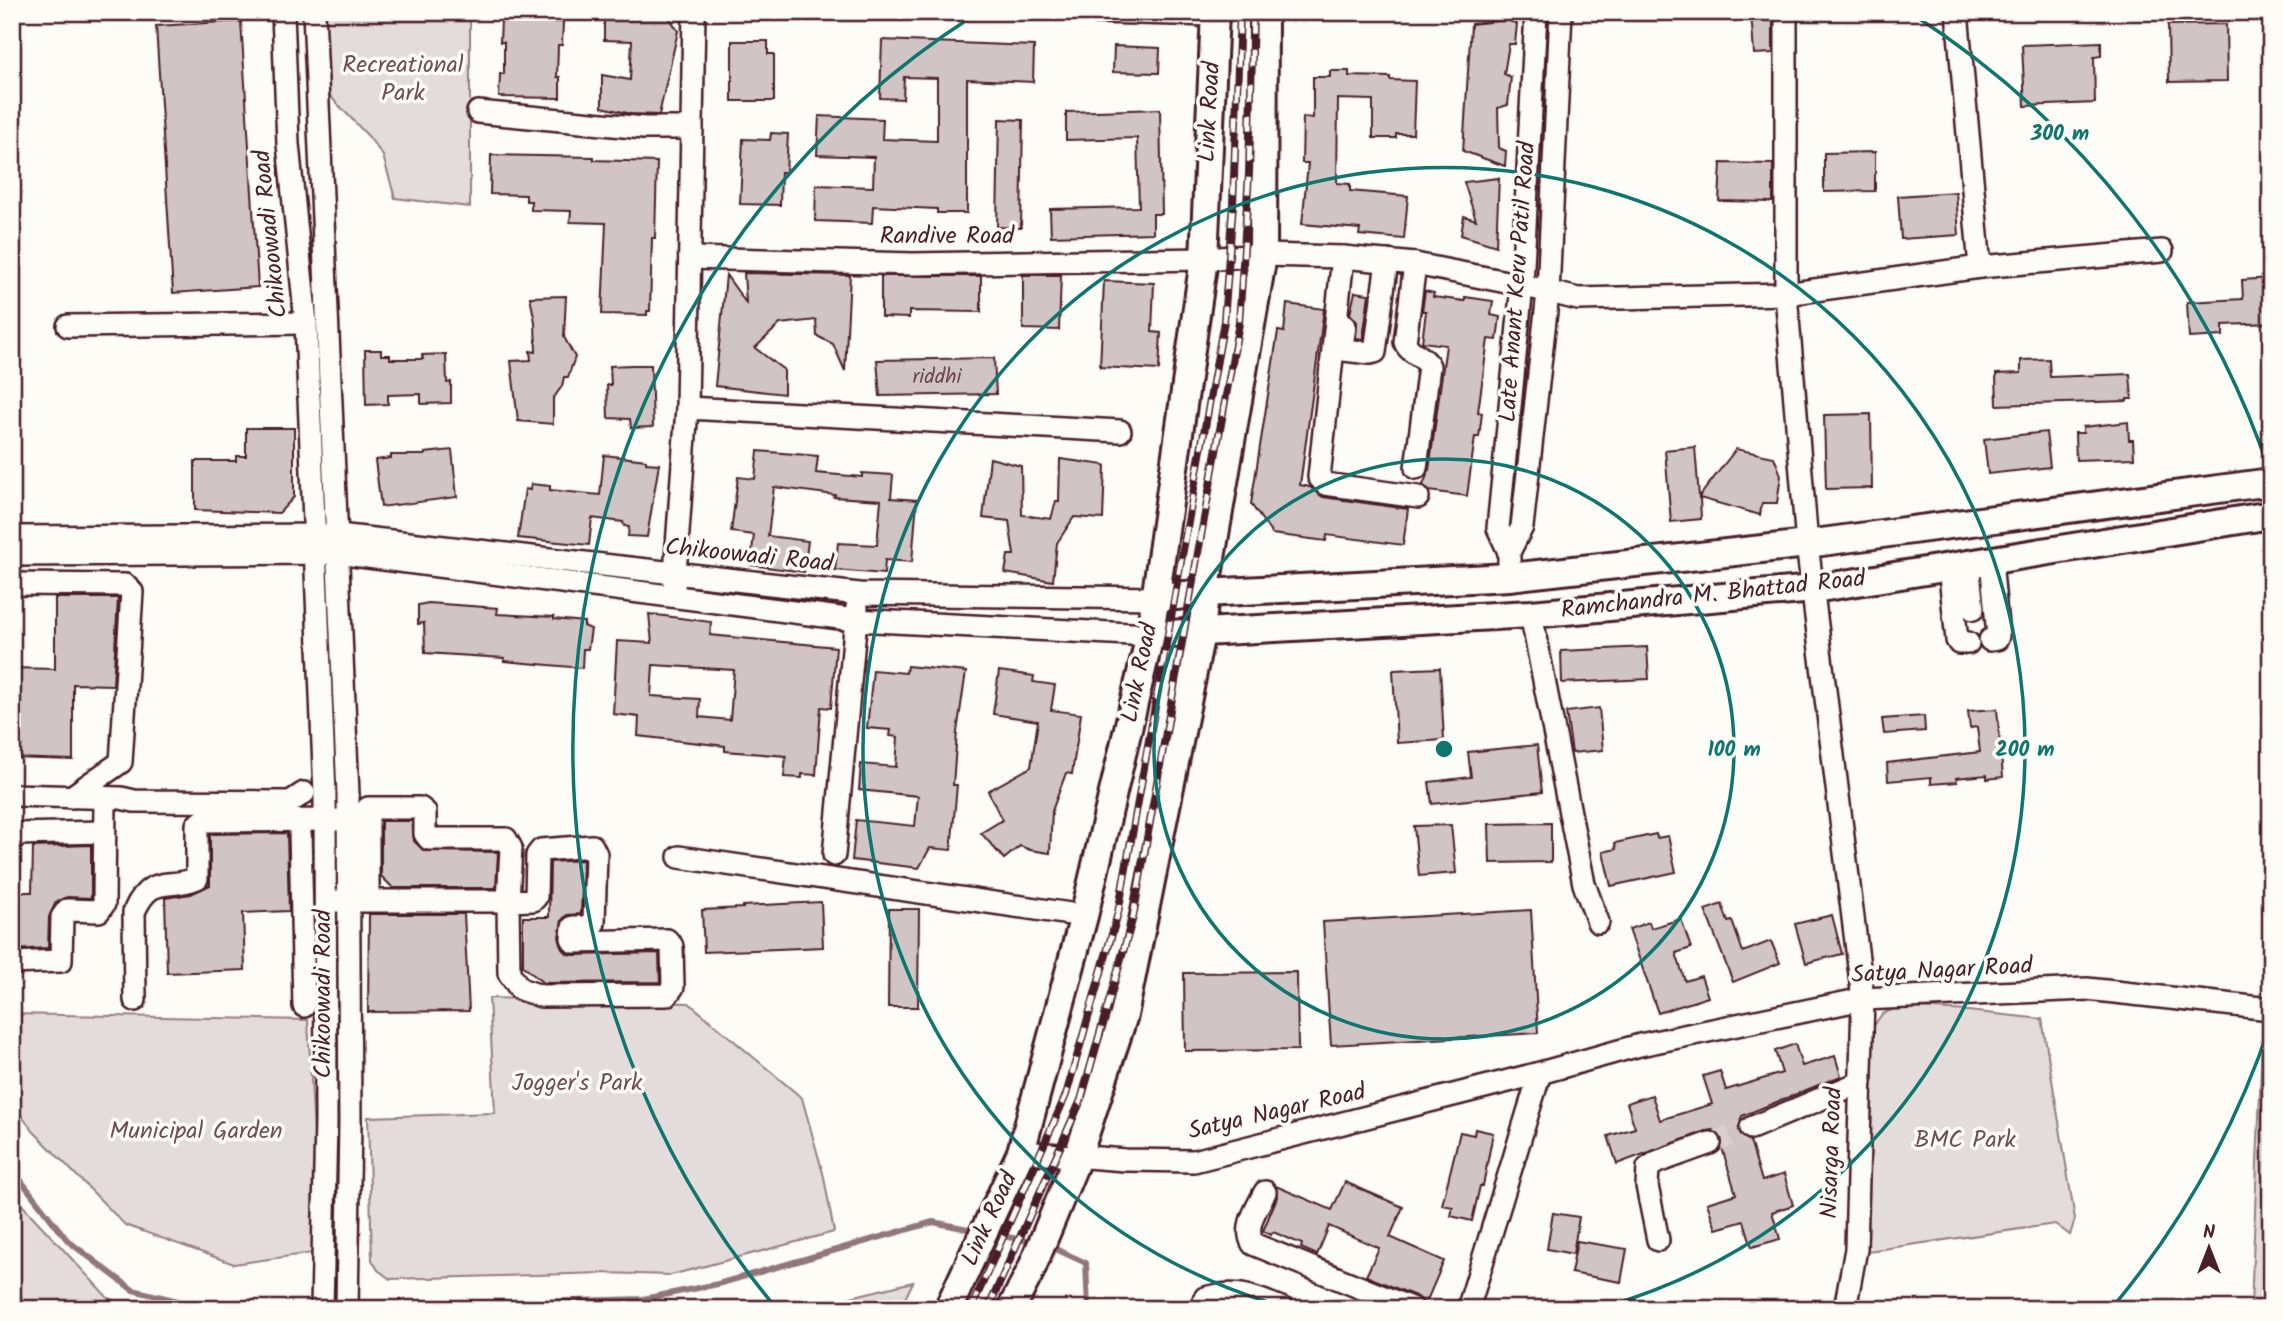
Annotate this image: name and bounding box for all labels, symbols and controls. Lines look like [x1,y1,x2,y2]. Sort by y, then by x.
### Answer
park label: Recreational Park [342,46,464,113]
street label: Link Road [1188,60,1232,163]
text: 300 m [2030,118,2089,151]
street label: Late Anant Keru Patil Road [1489,139,1547,424]
street label: Chikoowadi Road [243,147,299,320]
street label: Randive Road [880,217,1015,256]
house number: riddhi [912,361,963,394]
street label: Chikoowadi Road [663,528,836,584]
street label: Ramchandra M. Bhattad Road [1559,560,1868,630]
street label: Link Road [1110,619,1170,726]
text: 100 m [1707,734,1761,767]
text: 200 m [1995,734,2055,767]
centre of rings [1432,737,1456,761]
street label: Chikoowadi Road [304,909,343,1078]
street label: Satya Nagar Road [1850,947,2035,995]
park label: Jogger's Park [512,1064,643,1103]
street label: Satya Nagar Road [1184,1072,1371,1151]
street label: Nisarga Road [1810,1085,1854,1220]
park label: Municipal Garden [109,1112,283,1151]
park label: BMC Park [1914,1121,2017,1160]
street label: Link Road [951,1164,1029,1273]
north arrow [2174,1212,2244,1282]
text: N [2203,1218,2215,1248]

